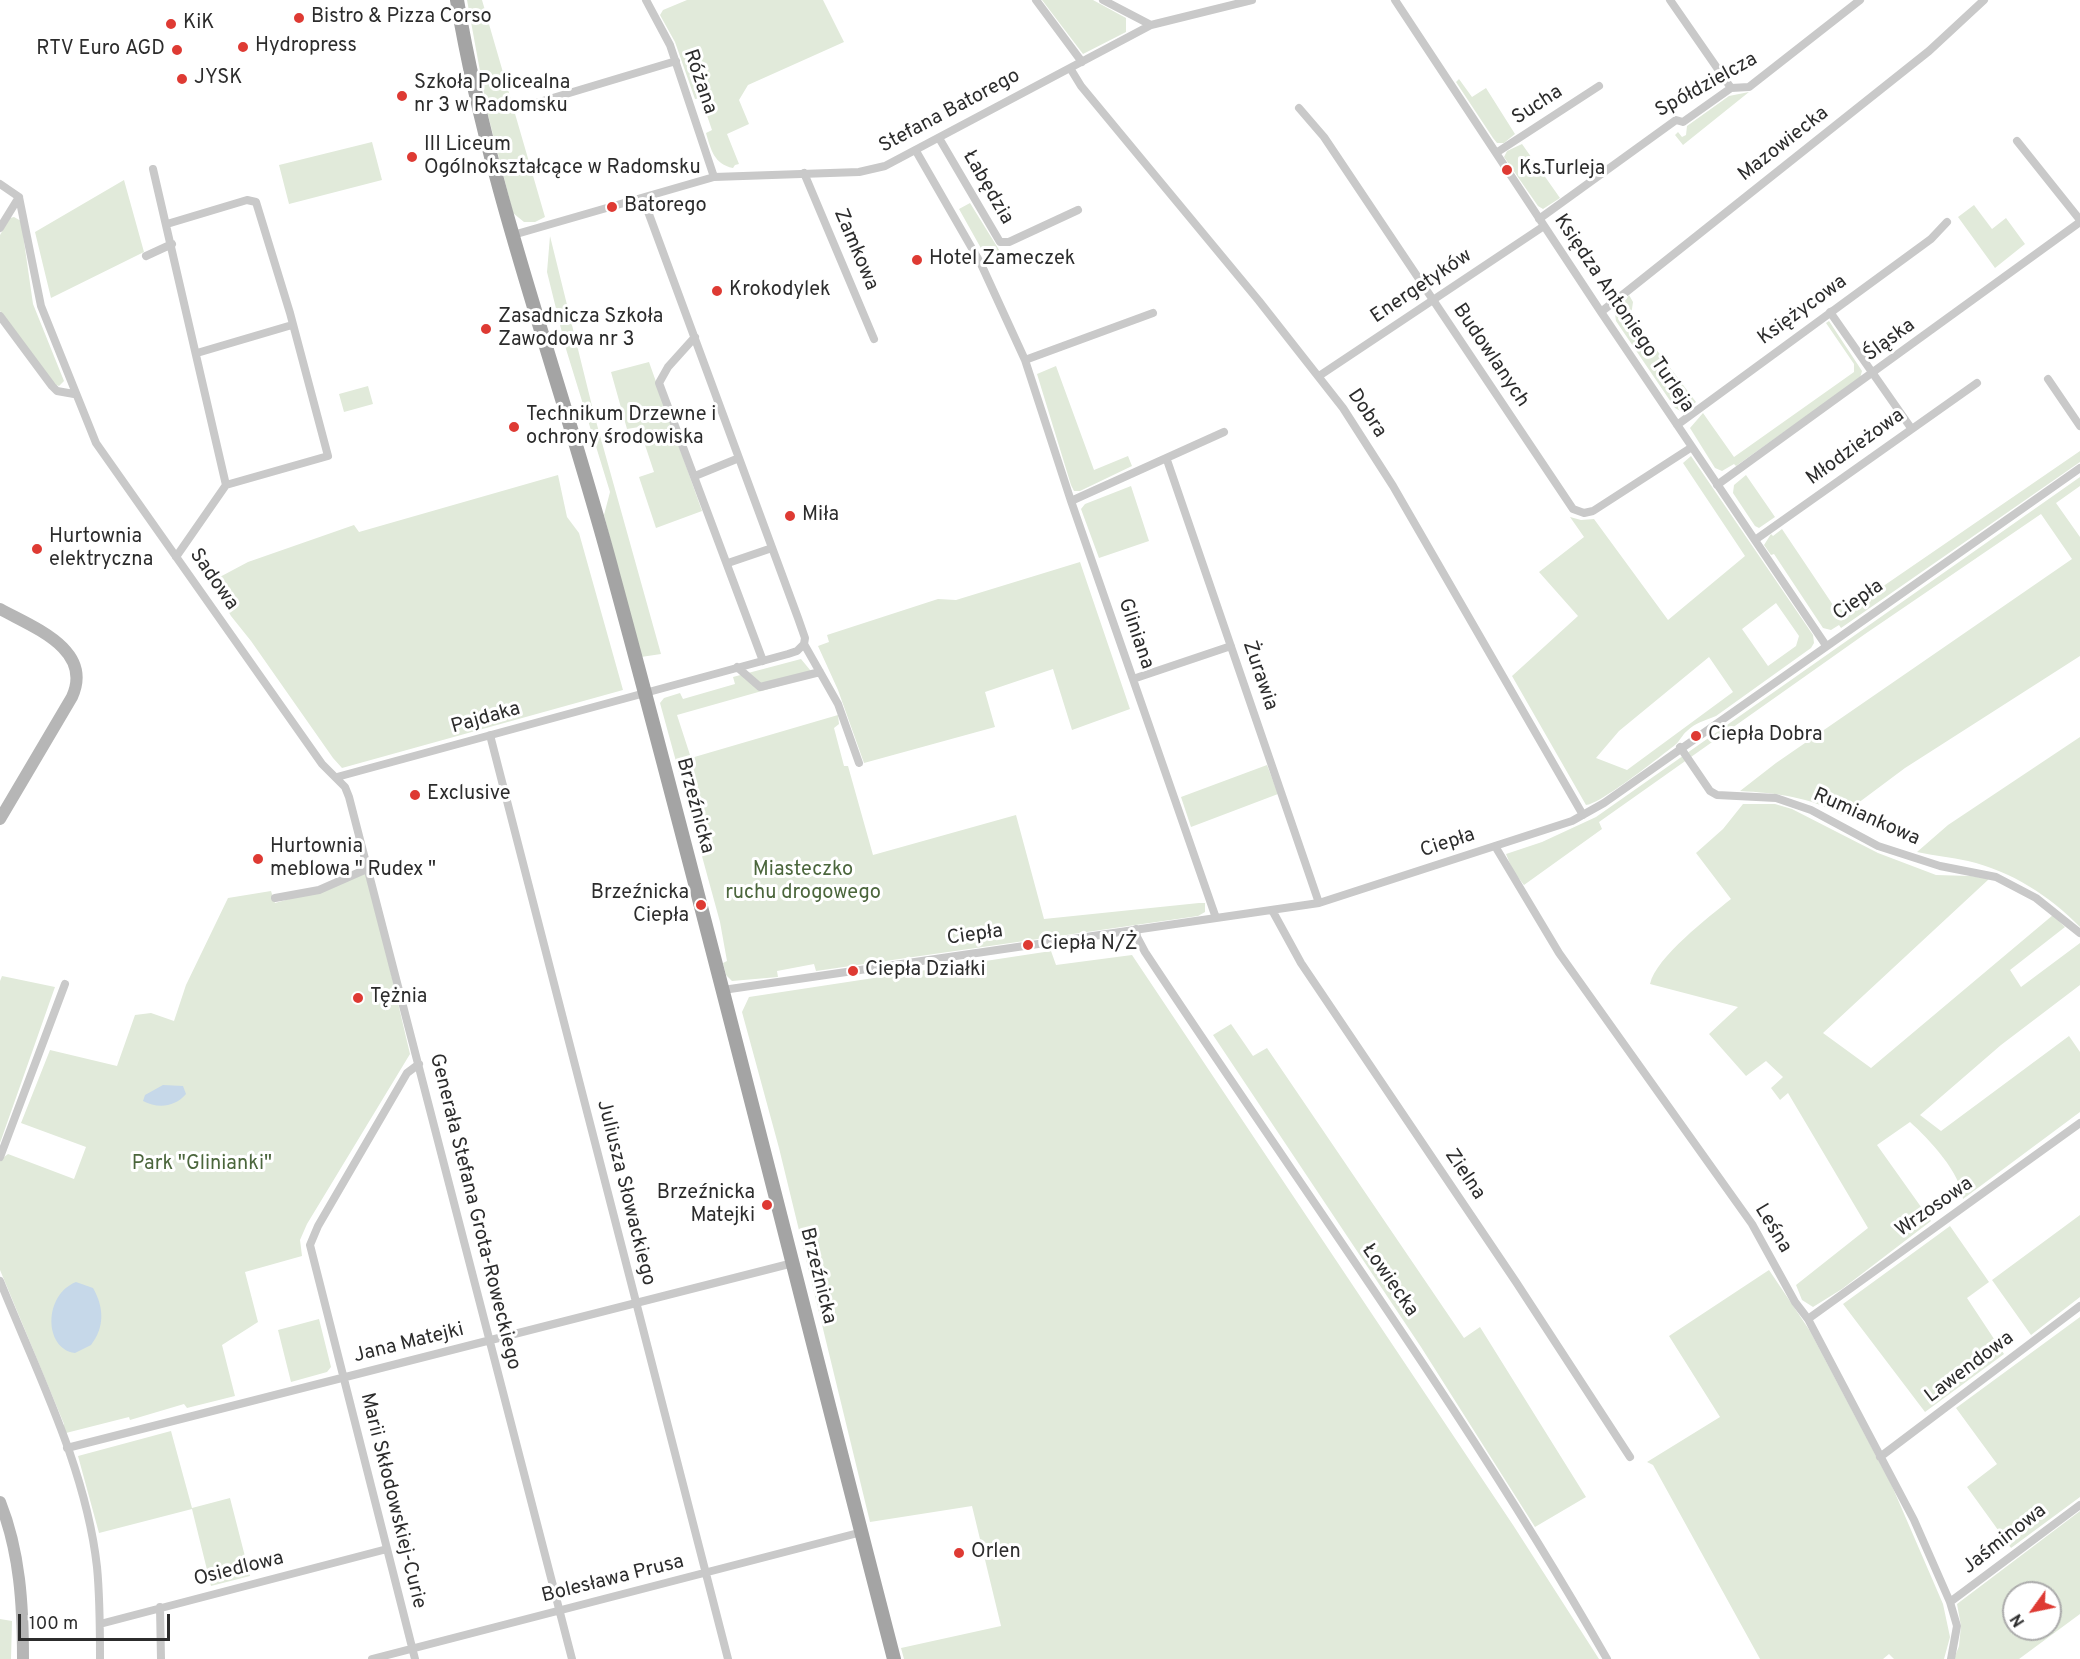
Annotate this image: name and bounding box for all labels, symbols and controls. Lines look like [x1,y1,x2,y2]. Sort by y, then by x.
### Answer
place label: Bistro & Pizza Corso [311,6,492,30]
marker: Bistro & Pizza Corso [292,11,306,25]
place label: KiK [183,12,214,36]
marker: KiK [164,17,178,31]
place label: Hydropress [255,35,357,59]
place label: RTV Euro AGD [36,38,165,62]
marker: Hydropress [236,40,250,54]
marker: RTV Euro AGD [170,43,184,57]
street label: Różana [677,47,721,117]
street label: Spółdzielcza [1652,48,1762,124]
street label: Stefana Batorego [875,65,1025,159]
place label: JYSK [194,67,242,91]
marker: JYSK [175,72,189,86]
place label: Szkoła Policealna nr 3 w Radomsku [414,72,570,119]
street label: Sucha [1508,81,1568,131]
marker: Szkoła Policealna nr 3 w Radomsku [395,89,409,103]
street label: Mazowiecka [1734,102,1834,188]
place label: III Liceum Ogólnokształcące w Radomsku [424,134,701,181]
street label: Łabędzia [956,147,1018,229]
marker: III Liceum Ogólnokształcące w Radomsku [405,150,419,164]
place label: Ks.Turleja [1519,158,1605,182]
marker: Ks.Turleja [1500,163,1514,177]
place label: Batorego [624,195,707,219]
marker: Batorego [605,200,619,214]
street label: Zamkowa [827,206,883,294]
street label: Księdza Antoniego Turleja [1548,210,1698,418]
street label: Energetyków [1367,244,1477,330]
place label: Hotel Zameczek [929,248,1075,272]
marker: Hotel Zameczek [910,253,924,267]
street label: Księżycowa [1754,271,1852,351]
place label: Krokodylek [729,279,831,303]
marker: Krokodylek [710,284,724,298]
street label: Budowlanych [1447,300,1533,412]
place label: Zasadnicza Szkoła Zawodowa nr 3 [498,306,663,353]
street label: Śląska [1860,314,1920,368]
marker: Zasadnicza Szkoła Zawodowa nr 3 [479,322,493,336]
street label: Dobra [1341,385,1391,443]
place label: Technikum Drzewne i ochrony środowiska [526,404,716,451]
street label: Młodzieżowa [1802,404,1910,492]
marker: Technikum Drzewne i ochrony środowiska [507,420,521,434]
place label: Miła [802,504,839,528]
marker: Miła [783,509,797,523]
place label: Hurtownia elektryczna [49,526,153,573]
marker: Hurtownia elektryczna [30,542,44,556]
street label: Sadowa [183,545,243,615]
street label: Ciepła [1829,575,1889,627]
street label: Gliniana [1112,596,1158,672]
street label: Żurawia [1236,638,1282,714]
street label: Pajdaka [449,698,523,740]
place label: Ciepła Dobra [1708,724,1822,748]
marker: Ciepła Dobra [1689,729,1703,743]
street label: Brzeźnicka [670,755,718,857]
place label: Exclusive [427,783,511,807]
street label: Rumiankowa [1809,784,1923,852]
marker: Exclusive [408,788,422,802]
street label: Ciepła [1418,824,1478,864]
place label: Hurtownia meblowa " Rudex " [270,836,436,883]
marker: Hurtownia meblowa " Rudex " [251,852,265,866]
park label: Miasteczko ruchu drogowego [725,859,881,906]
place label: Brzeźnicka Ciepła [591,882,689,929]
marker: Brzeźnicka Ciepła [694,898,708,912]
street label: Ciepła [946,920,1004,952]
place label: Ciepła N/Ż [1040,933,1138,957]
marker: Ciepła N/Ż [1021,938,1035,952]
place label: Ciepła Działki [865,959,986,983]
marker: Ciepła Działki [846,964,860,978]
place label: Tężnia [370,986,427,1010]
marker: Tężnia [351,991,365,1005]
street label: Generała Stefana Grota-Roweckiego [423,1052,525,1372]
street label: Juliusza Słowackiego [590,1098,660,1288]
street label: Zielna [1438,1145,1490,1205]
park label: Park "Glinianki" [132,1153,272,1177]
street label: Wrzosowa [1892,1173,1978,1243]
place label: Brzeźnicka Matejki [657,1182,755,1229]
marker: Brzeźnicka Matejki [760,1198,774,1212]
street label: Leśna [1748,1200,1796,1258]
street label: Brzeźnicka [793,1225,841,1327]
street label: Łowiecka [1355,1240,1423,1322]
street label: Jana Matejki [351,1319,467,1369]
street label: Lawendowa [1921,1327,2019,1409]
street label: Marii Skłodowskiej-Curie [354,1391,430,1611]
street label: Jaśminowa [1958,1500,2052,1580]
place label: Orlen [971,1541,1021,1565]
marker: Orlen [952,1546,966,1560]
street label: Osiedlowa [192,1547,286,1593]
street label: Bolesława Prusa [539,1551,687,1609]
north arrow [2002,1581,2062,1641]
scale bar [21,1602,172,1640]
text: N [2007,1609,2030,1630]
text: 100 m [29,1613,78,1636]

